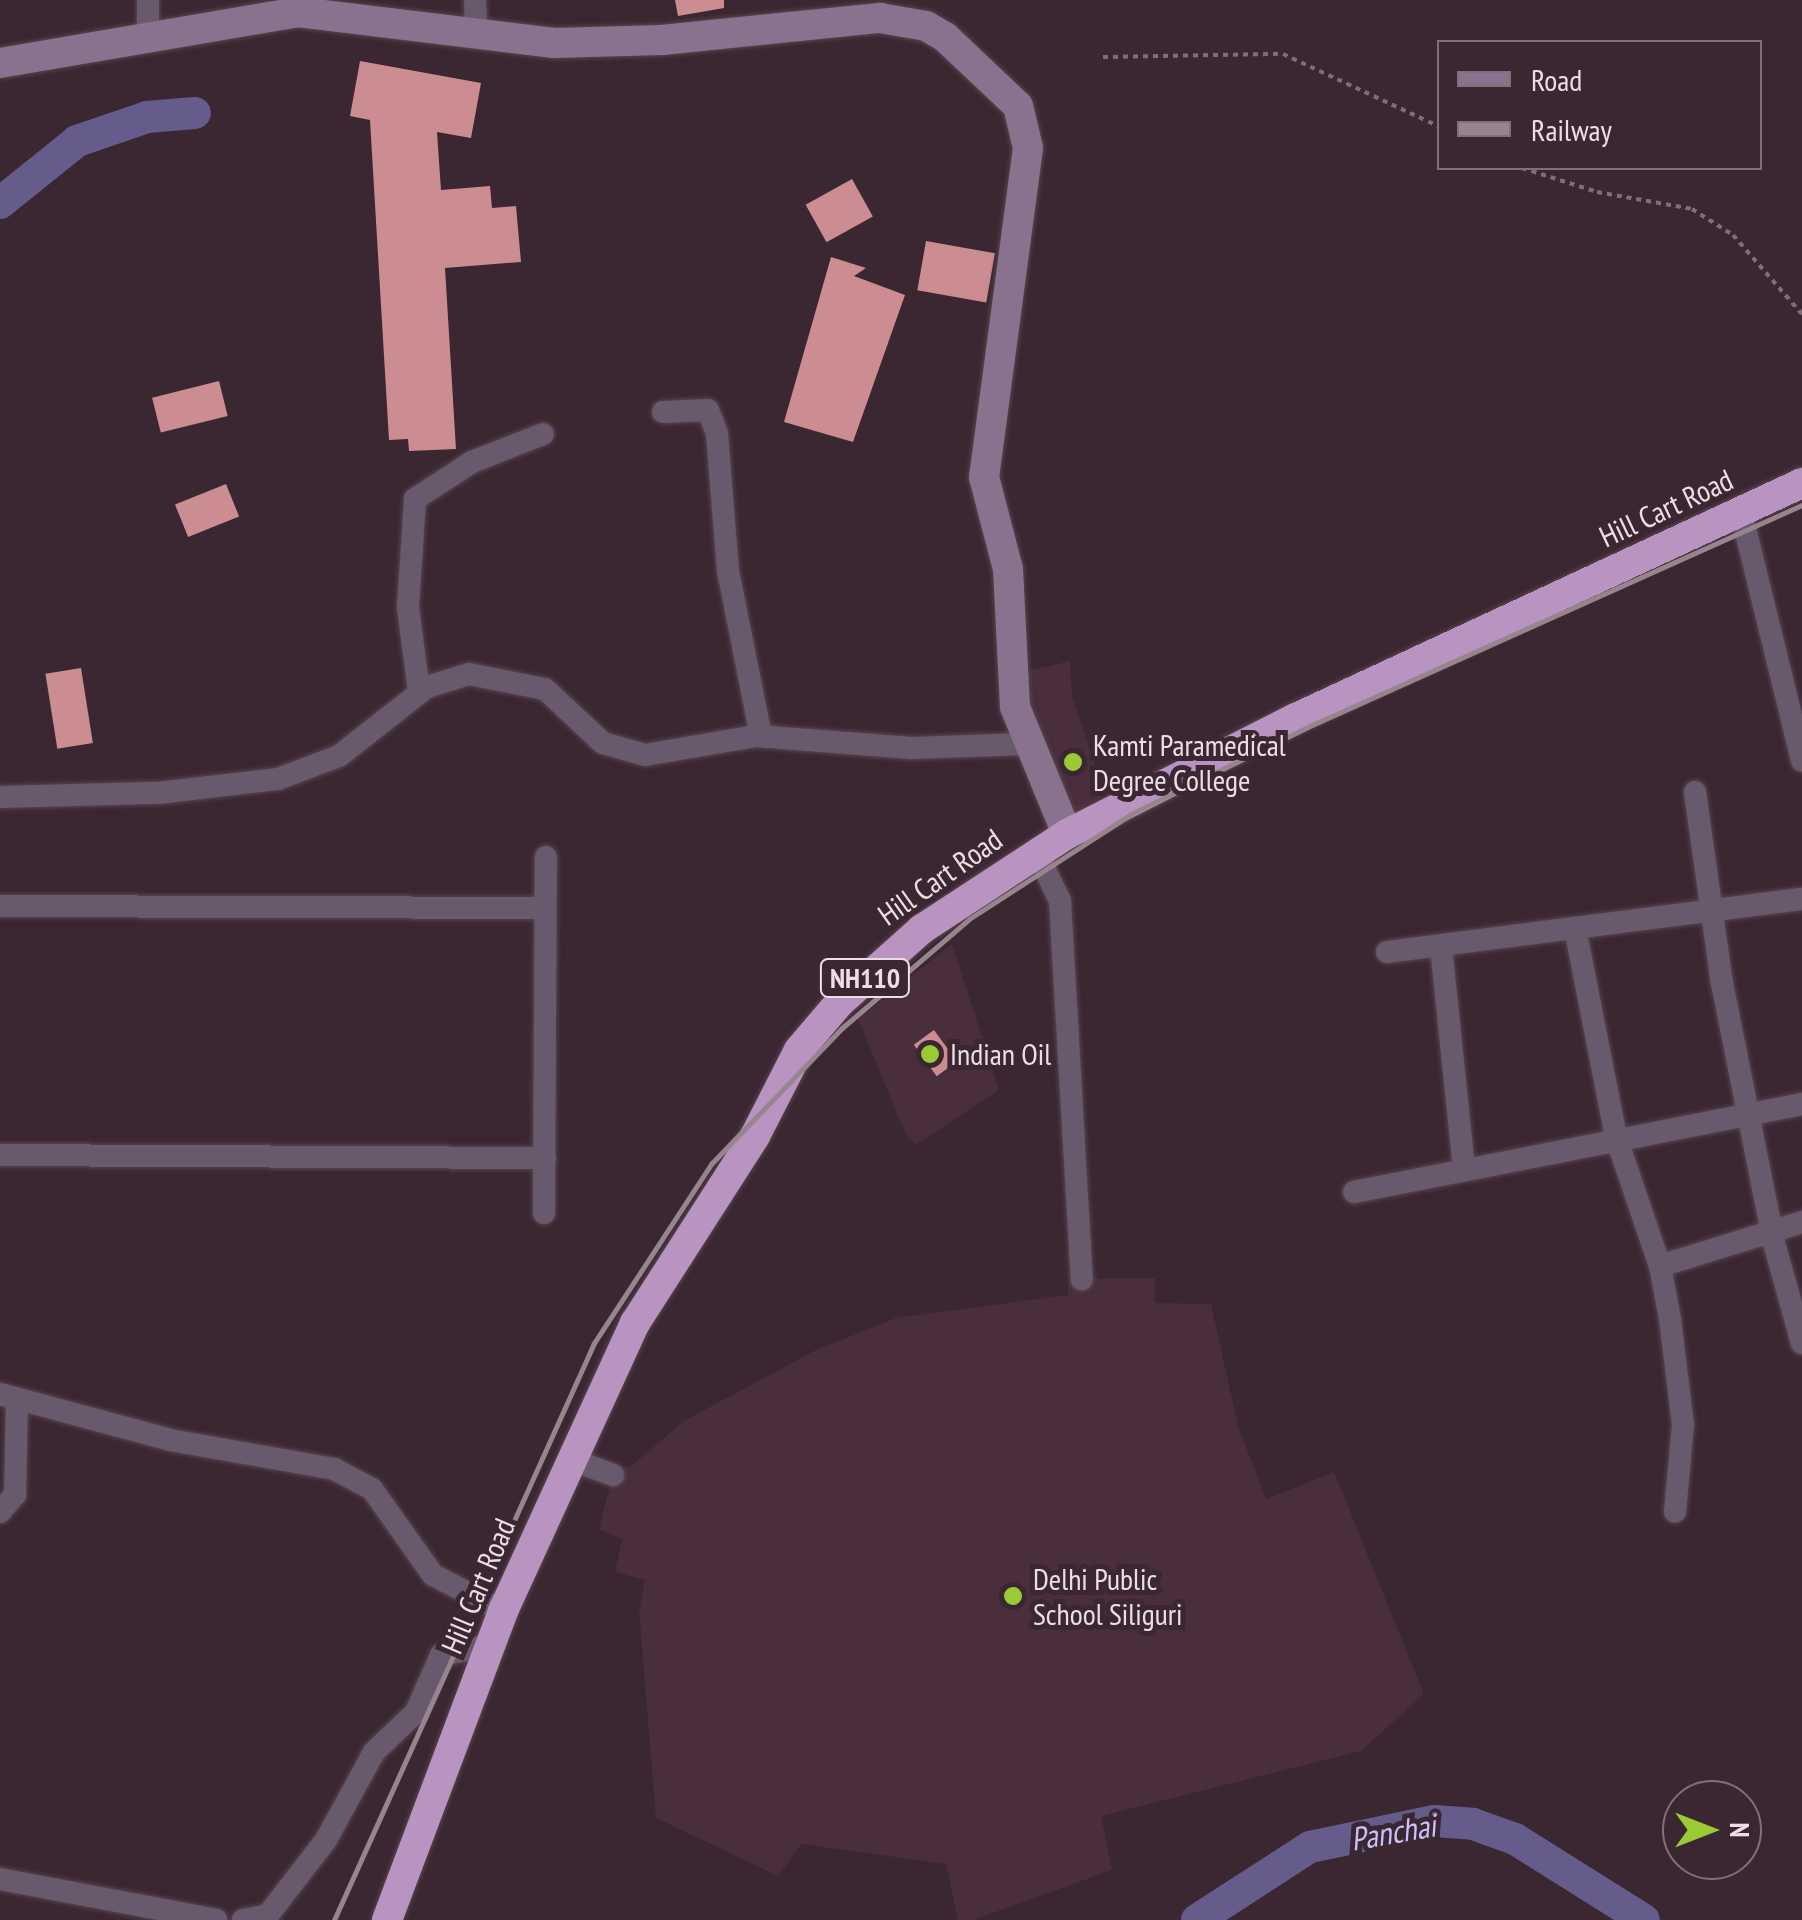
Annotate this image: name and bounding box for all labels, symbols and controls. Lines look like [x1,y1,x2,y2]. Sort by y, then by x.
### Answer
legend [1437,40,1762,170]
text: Road [1531,60,1582,99]
text: Railway [1531,110,1612,149]
street label: Hill Cart Road [1594,461,1738,555]
place label: Kamti Paramedical Degree College [1093,727,1286,798]
marker: Kamti Paramedical Degree College [1062,751,1084,773]
street label: Hill Cart Road [871,821,1009,933]
road number: NH110 [818,955,912,1001]
place label: Indian Oil [950,1036,1051,1072]
marker: Indian Oil [919,1043,941,1065]
street label: Hill Cart Road [433,1513,523,1659]
place label: Delhi Public School Siliguri [1033,1561,1183,1632]
marker: Delhi Public School Siliguri [1002,1585,1024,1607]
north arrow [1662,1780,1762,1880]
water label: Panchai [1348,1806,1438,1858]
text: N [1722,1822,1759,1838]

